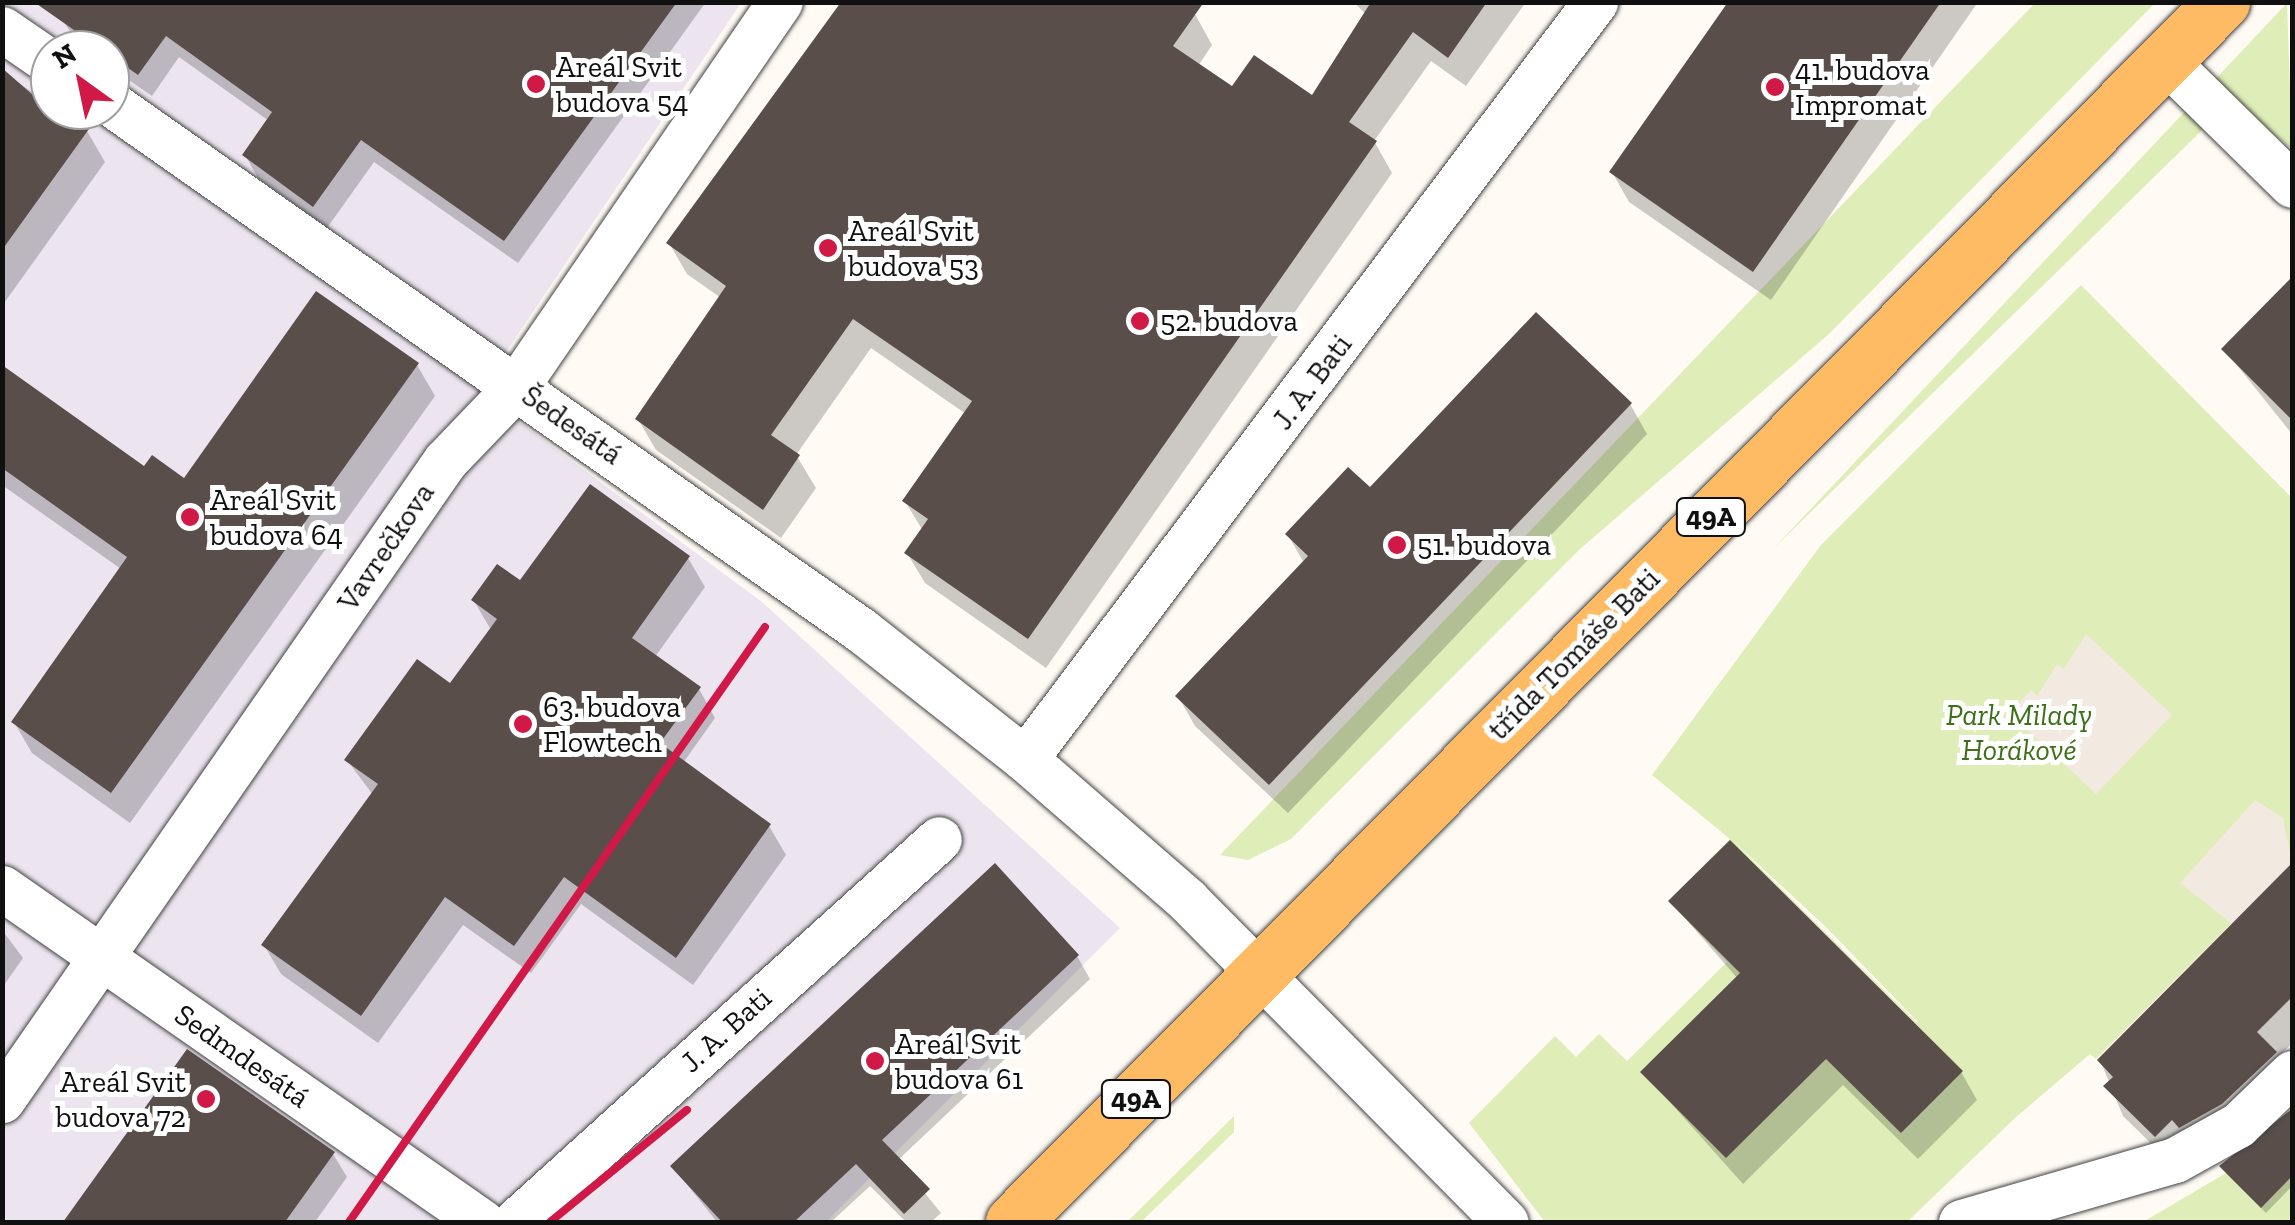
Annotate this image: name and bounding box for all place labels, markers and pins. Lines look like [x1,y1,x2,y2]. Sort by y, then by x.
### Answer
place label: Areál Svit budova 54 [556,49,688,120]
place label: 41. budova Impromat [1795,52,1930,122]
marker: Areál Svit budova 54 [525,73,547,95]
marker: 41. budova Impromat [1764,76,1786,98]
place label: Areál Svit budova 53 [848,213,979,284]
marker: Areál Svit budova 53 [817,237,839,259]
place label: 52. budova [1160,303,1298,339]
marker: 52. budova [1129,310,1151,332]
place label: Areál Svit budova 64 [210,482,343,552]
marker: Areál Svit budova 64 [179,506,201,528]
place label: 51. budova [1417,527,1551,563]
marker: 51. budova [1386,534,1408,556]
place label: 63. budova Flowtech [543,689,681,760]
marker: 63. budova Flowtech [512,713,534,735]
place label: Areál Svit budova 61 [895,1026,1023,1096]
marker: Areál Svit budova 61 [864,1050,886,1072]
place label: Areál Svit budova 72 [56,1064,186,1134]
marker: Areál Svit budova 72 [195,1088,217,1110]

